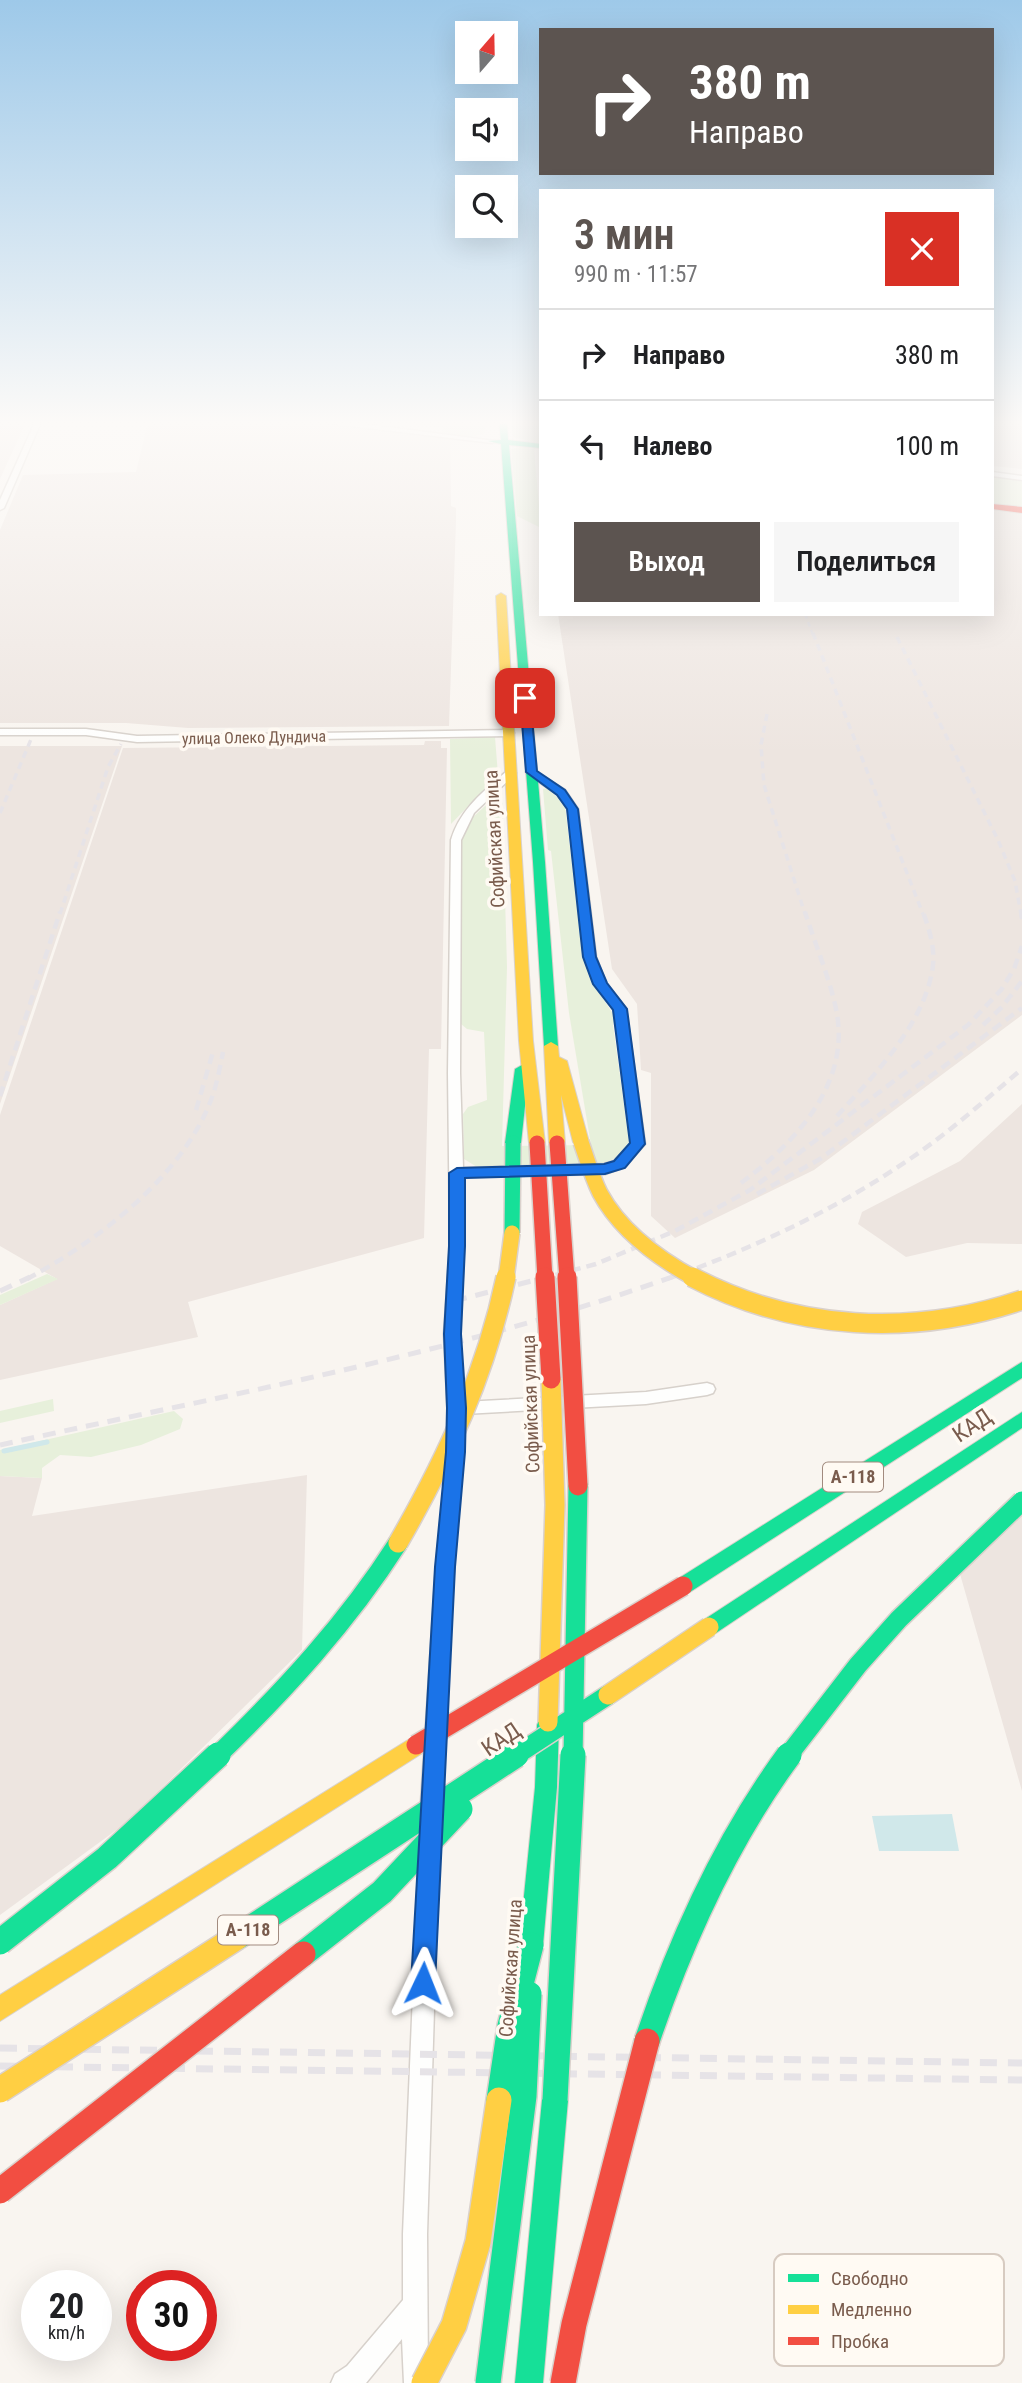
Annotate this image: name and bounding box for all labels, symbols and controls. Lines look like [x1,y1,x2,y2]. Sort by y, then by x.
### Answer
north arrow [455,21,518,84]
map controls [455,21,518,238]
text: 380 m [689,54,811,111]
icon: right [574,56,665,147]
button: sound [455,98,518,161]
text: Направо [689,113,804,151]
button: search [455,175,518,238]
text: 3 мин [574,210,675,259]
button: close [885,212,959,286]
text: 990 m · 11:57 [574,261,698,288]
icon: right [574,336,612,374]
text: Направо [633,340,725,370]
text: 380 m [895,340,959,370]
icon: left [574,427,612,465]
text: Налево [633,431,713,461]
text: 100 m [895,431,959,461]
button: Выход [574,522,760,602]
button: Поделиться [774,522,959,602]
pin [495,668,555,728]
icon: arrive [506,679,544,717]
street label: улица Олеко Дундича [182,727,326,748]
street label: Софийская улица [479,769,510,909]
street label: Софийская улица [517,1335,544,1473]
street label: КАД [948,1403,997,1448]
road number: А-118 [823,1462,883,1492]
street label: КАД [477,1717,526,1762]
street label: Софийская улица [494,1898,527,2038]
road number: А-118 [218,1916,278,1944]
position arrow [386,1946,460,2020]
legend [774,2254,1004,2366]
text: Свободно [831,2267,908,2290]
speed limit sign: 30 [126,2270,217,2361]
text: 20 [49,2286,84,2327]
text: Медленно [831,2298,912,2321]
text: km/h [48,2322,85,2343]
text: Пробка [831,2330,889,2353]

